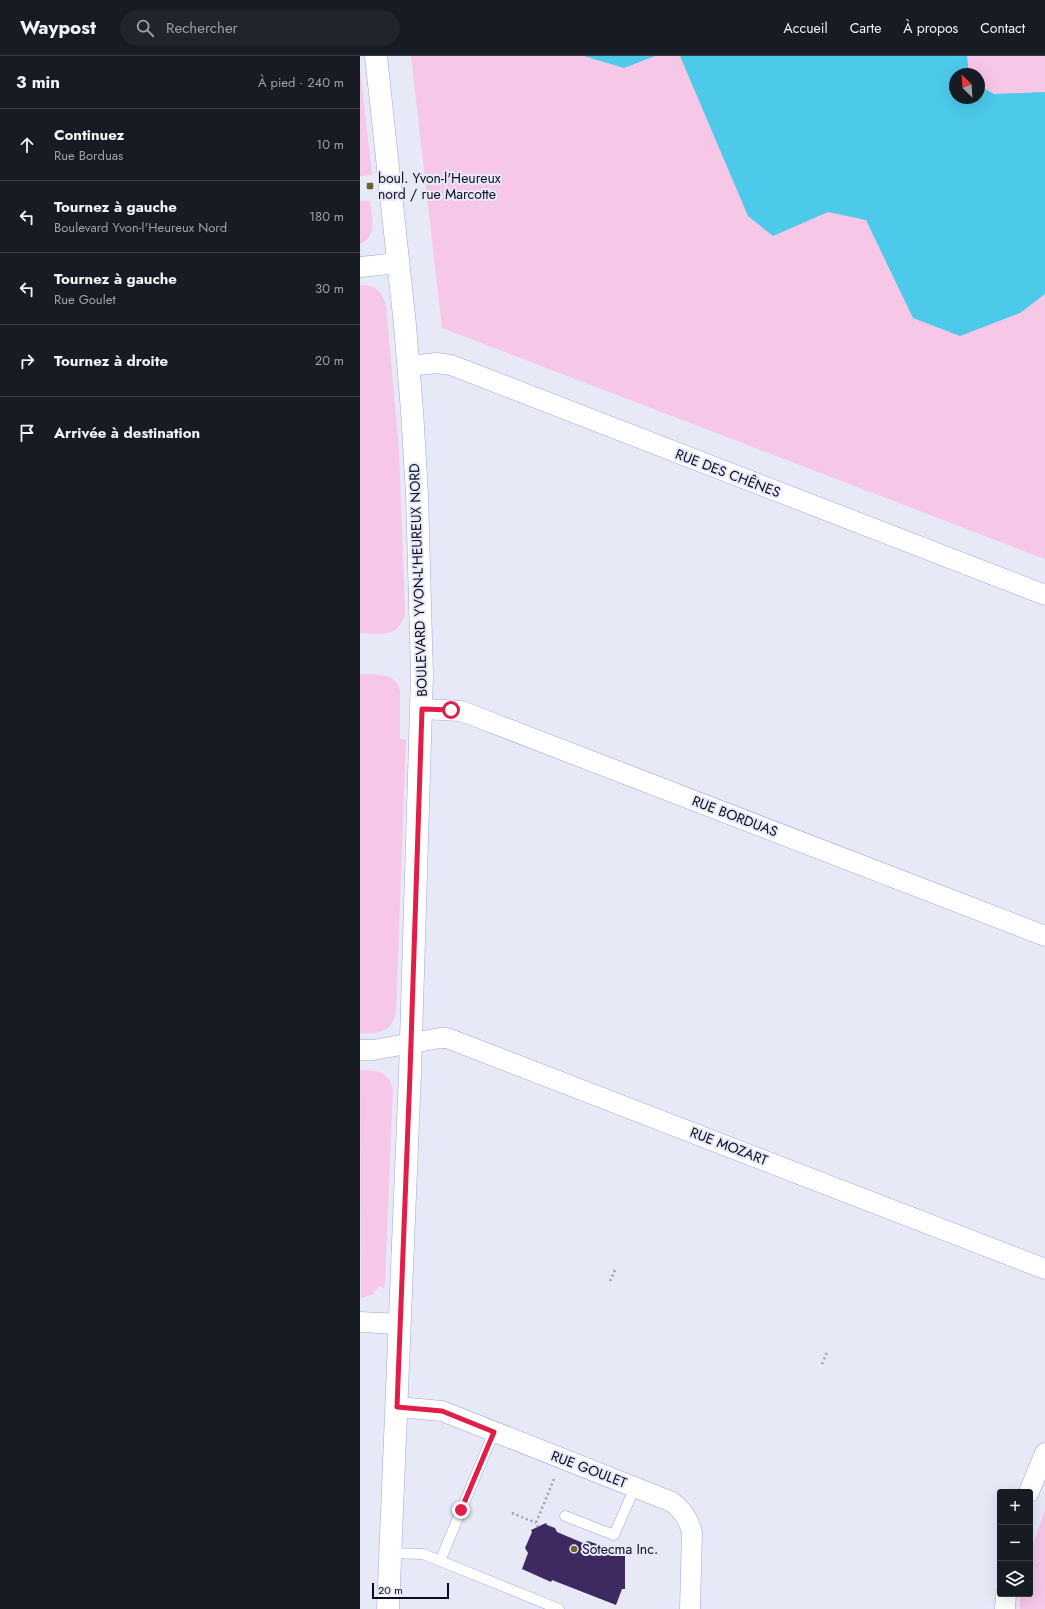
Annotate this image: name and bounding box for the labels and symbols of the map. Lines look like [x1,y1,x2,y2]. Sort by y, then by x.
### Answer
north arrow [949,68,985,104]
place label: boul. Yvon-l'Heureux nord / rue Marcotte [378,168,501,204]
marker: boul. Yvon-l'Heureux nord / rue Marcotte [365,181,375,191]
street label: RUE DES CHÊNES [673,444,784,502]
street label: BOULEVARD YVON-L'HEUREUX NORD [404,463,432,697]
route start [442,701,460,719]
street label: RUE BORDUAS [689,790,781,842]
street label: RUE MOZART [687,1122,771,1170]
street label: RUE GOULET [548,1445,630,1493]
route end [452,1501,470,1519]
place label: Sotecma Inc. [582,1539,658,1559]
marker: Sotecma Inc. [569,1544,579,1554]
scale bar [372,1581,449,1600]

